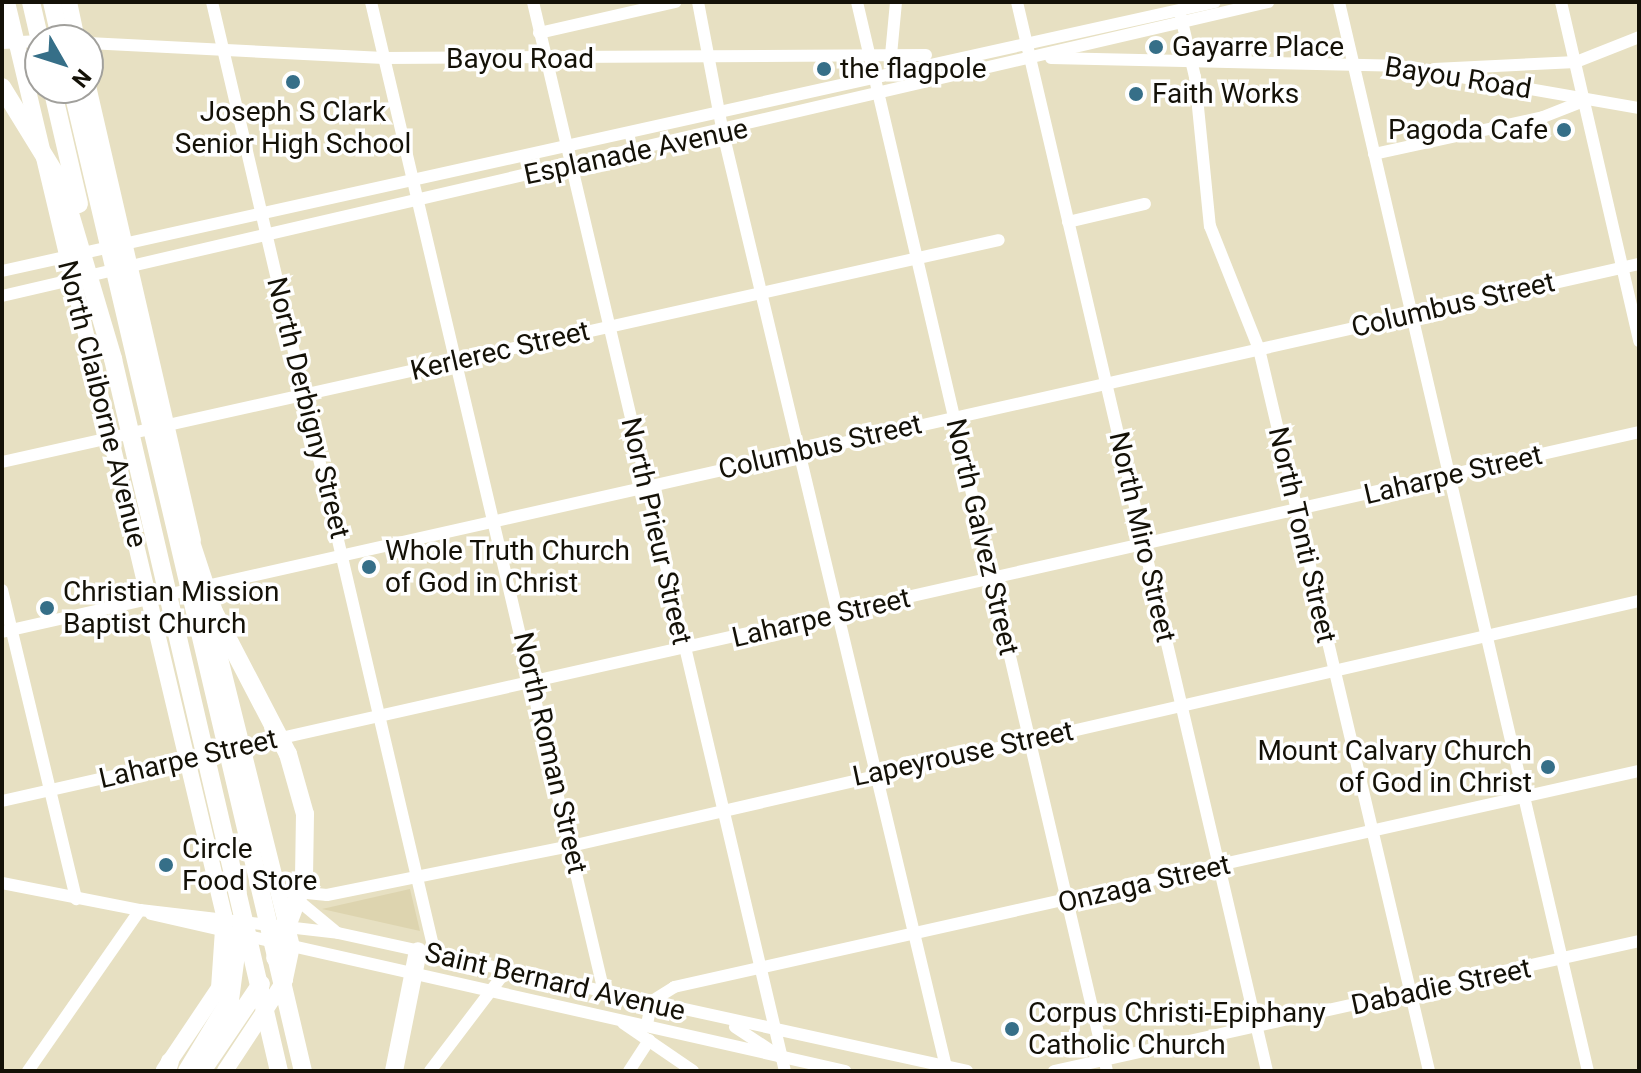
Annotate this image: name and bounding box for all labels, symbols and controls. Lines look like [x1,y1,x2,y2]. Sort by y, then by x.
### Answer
north arrow [24,24,104,104]
place label: Gayarre Place [1172,30,1344,64]
marker: Gayarre Place [1147,38,1165,56]
street label: Bayou Road [446,42,594,76]
street label: Bayou Road [1382,50,1534,106]
place label: the flagpole [840,52,987,86]
marker: the flagpole [815,60,833,78]
text: N [67,64,96,92]
marker: Joseph S Clark Senior High School [284,73,302,91]
place label: Faith Works [1152,77,1299,111]
marker: Faith Works [1127,85,1145,103]
place label: Joseph S Clark Senior High School [175,95,411,161]
street label: Esplanade Avenue [521,112,751,192]
place label: Pagoda Cafe [1388,113,1548,147]
marker: Pagoda Cafe [1555,121,1573,139]
street label: North Claiborne Avenue [50,257,154,551]
street label: Columbus Street [1348,265,1558,345]
street label: North Derbigny Street [259,274,357,542]
street label: Kerlerec Street [407,314,593,388]
street label: Columbus Street [715,407,925,487]
street label: North Prieur Street [614,414,698,648]
street label: North Galvez Street [938,415,1026,659]
street label: North Tonti Street [1261,423,1343,647]
street label: North Miro Street [1101,429,1183,645]
street label: Laharpe Street [1361,438,1545,512]
place label: Whole Truth Church of God in Christ [385,534,630,600]
marker: Whole Truth Church of God in Christ [360,558,378,576]
place label: Christian Mission Baptist Church [63,575,279,641]
street label: Laharpe Street [729,581,913,655]
marker: Christian Mission Baptist Church [38,599,56,617]
street label: North Roman Street [506,629,594,877]
street label: Lapeyrouse Street [850,714,1076,794]
street label: Laharpe Street [96,722,280,796]
place label: Mount Calvary Church of God in Christ [1257,734,1532,800]
marker: Mount Calvary Church of God in Christ [1539,758,1557,776]
place label: Circle Food Store [182,832,317,898]
street label: Onzaga Street [1055,848,1233,920]
marker: Circle Food Store [157,856,175,874]
street label: Saint Bernard Avenue [422,936,688,1028]
street label: Dabadie Street [1348,952,1534,1022]
place label: Corpus Christi-Epiphany Catholic Church [1028,996,1326,1062]
marker: Corpus Christi-Epiphany Catholic Church [1003,1020,1021,1038]

